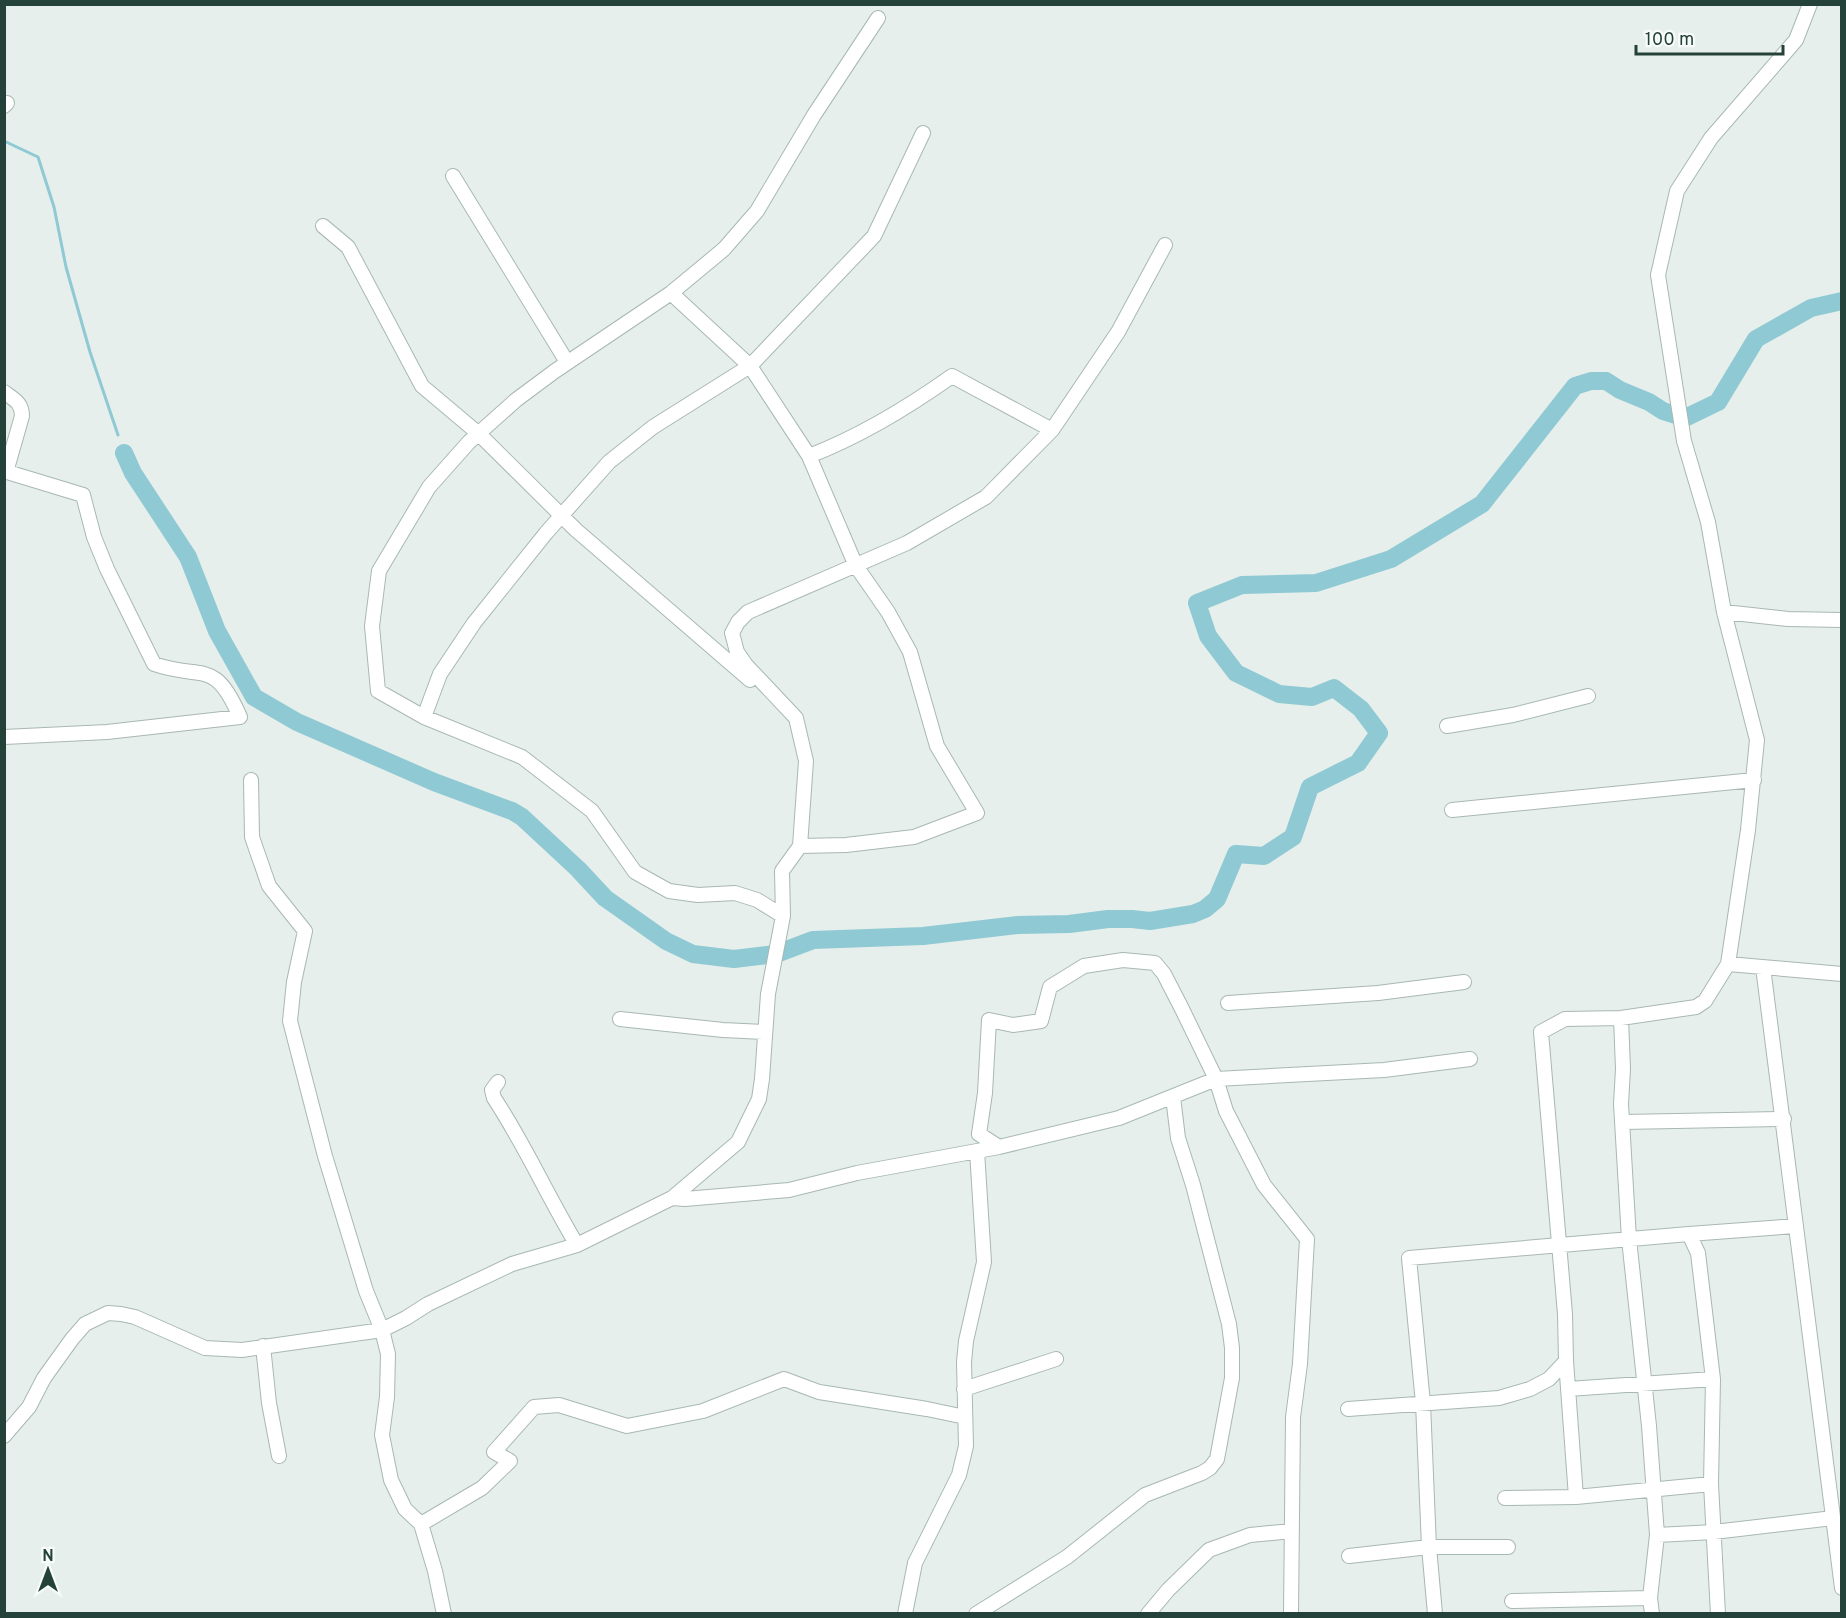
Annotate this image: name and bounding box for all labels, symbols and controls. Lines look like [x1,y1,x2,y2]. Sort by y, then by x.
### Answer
scale bar [1636,18,1783,56]
text: 100 m [1645,29,1694,52]
north arrow [18,1540,78,1600]
text: N [42,1547,54,1567]

